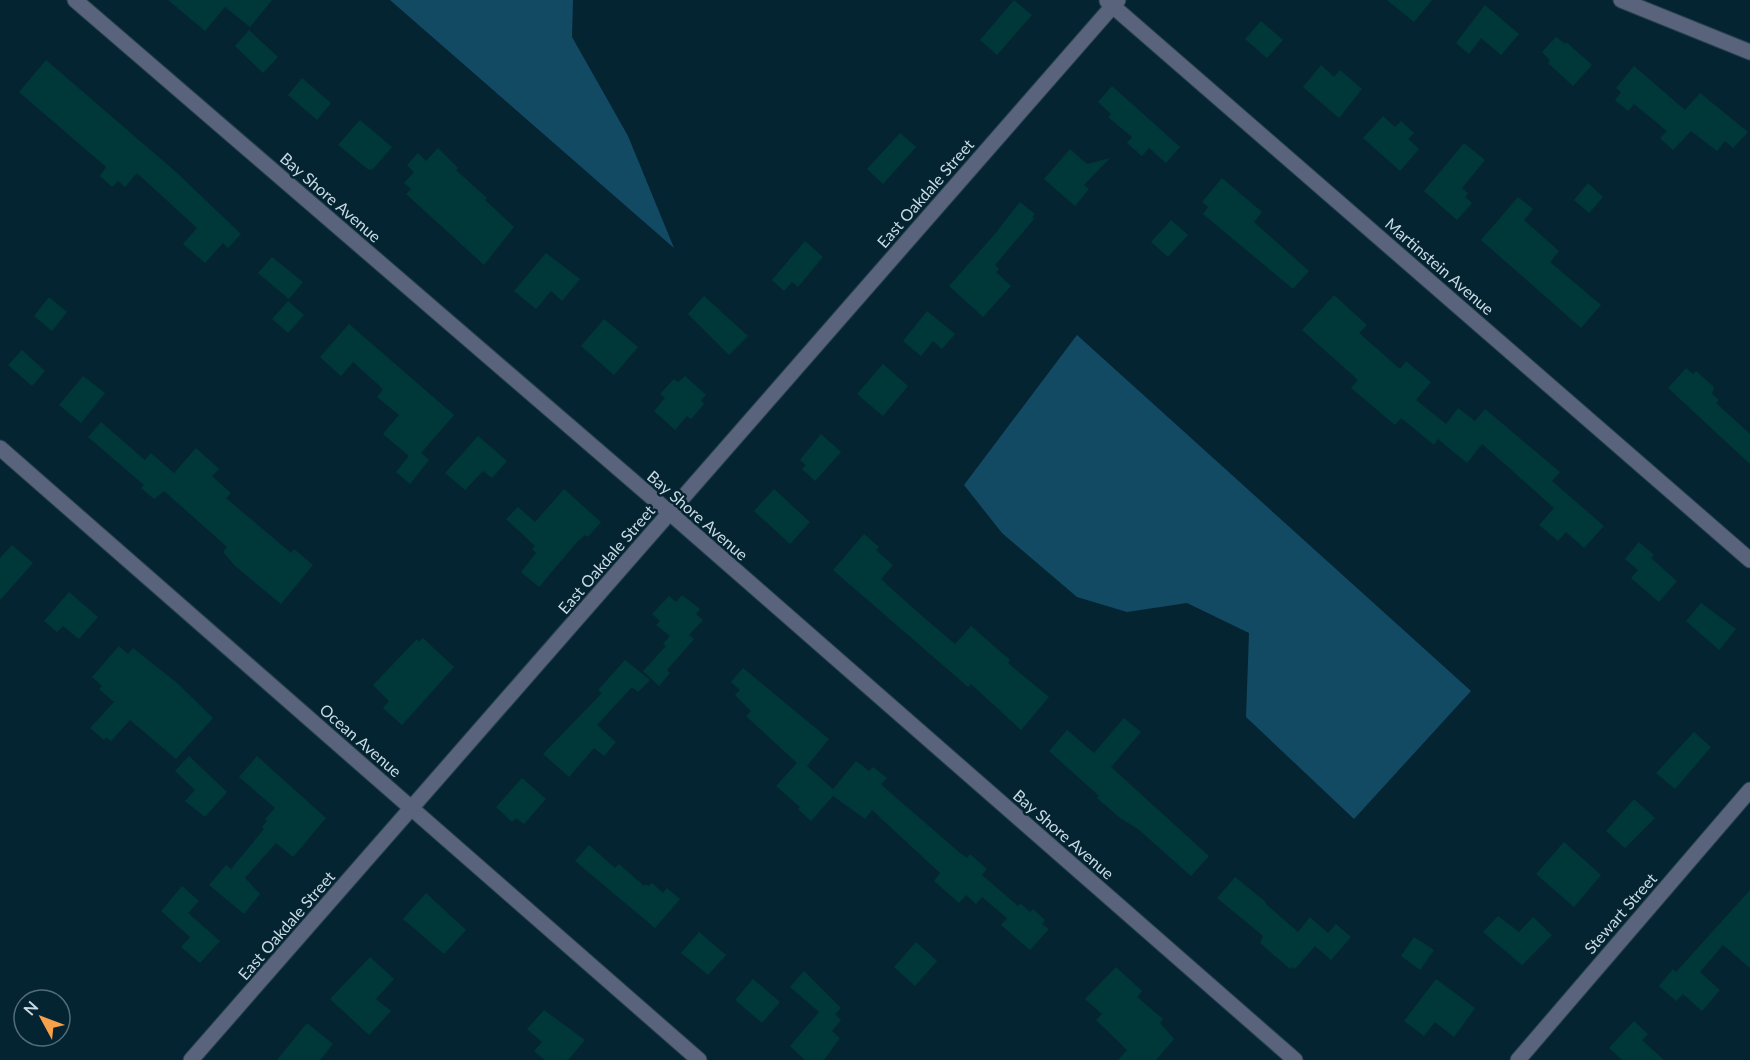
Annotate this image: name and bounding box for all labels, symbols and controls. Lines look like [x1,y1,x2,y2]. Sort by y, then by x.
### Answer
street label: East Oakdale Street [873,135,977,251]
street label: Bay Shore Avenue [277,148,385,246]
street label: Martinstein Avenue [1382,214,1498,318]
street label: Bay Shore Avenue [644,466,752,564]
street label: East Oakdale Street [554,501,658,617]
street label: Ocean Avenue [316,699,406,781]
street label: Bay Shore Avenue [1010,785,1118,883]
street label: East Oakdale Street [234,867,338,983]
street label: Stewart Street [1580,869,1660,957]
north arrow [12,988,72,1048]
text: N [19,997,42,1019]

